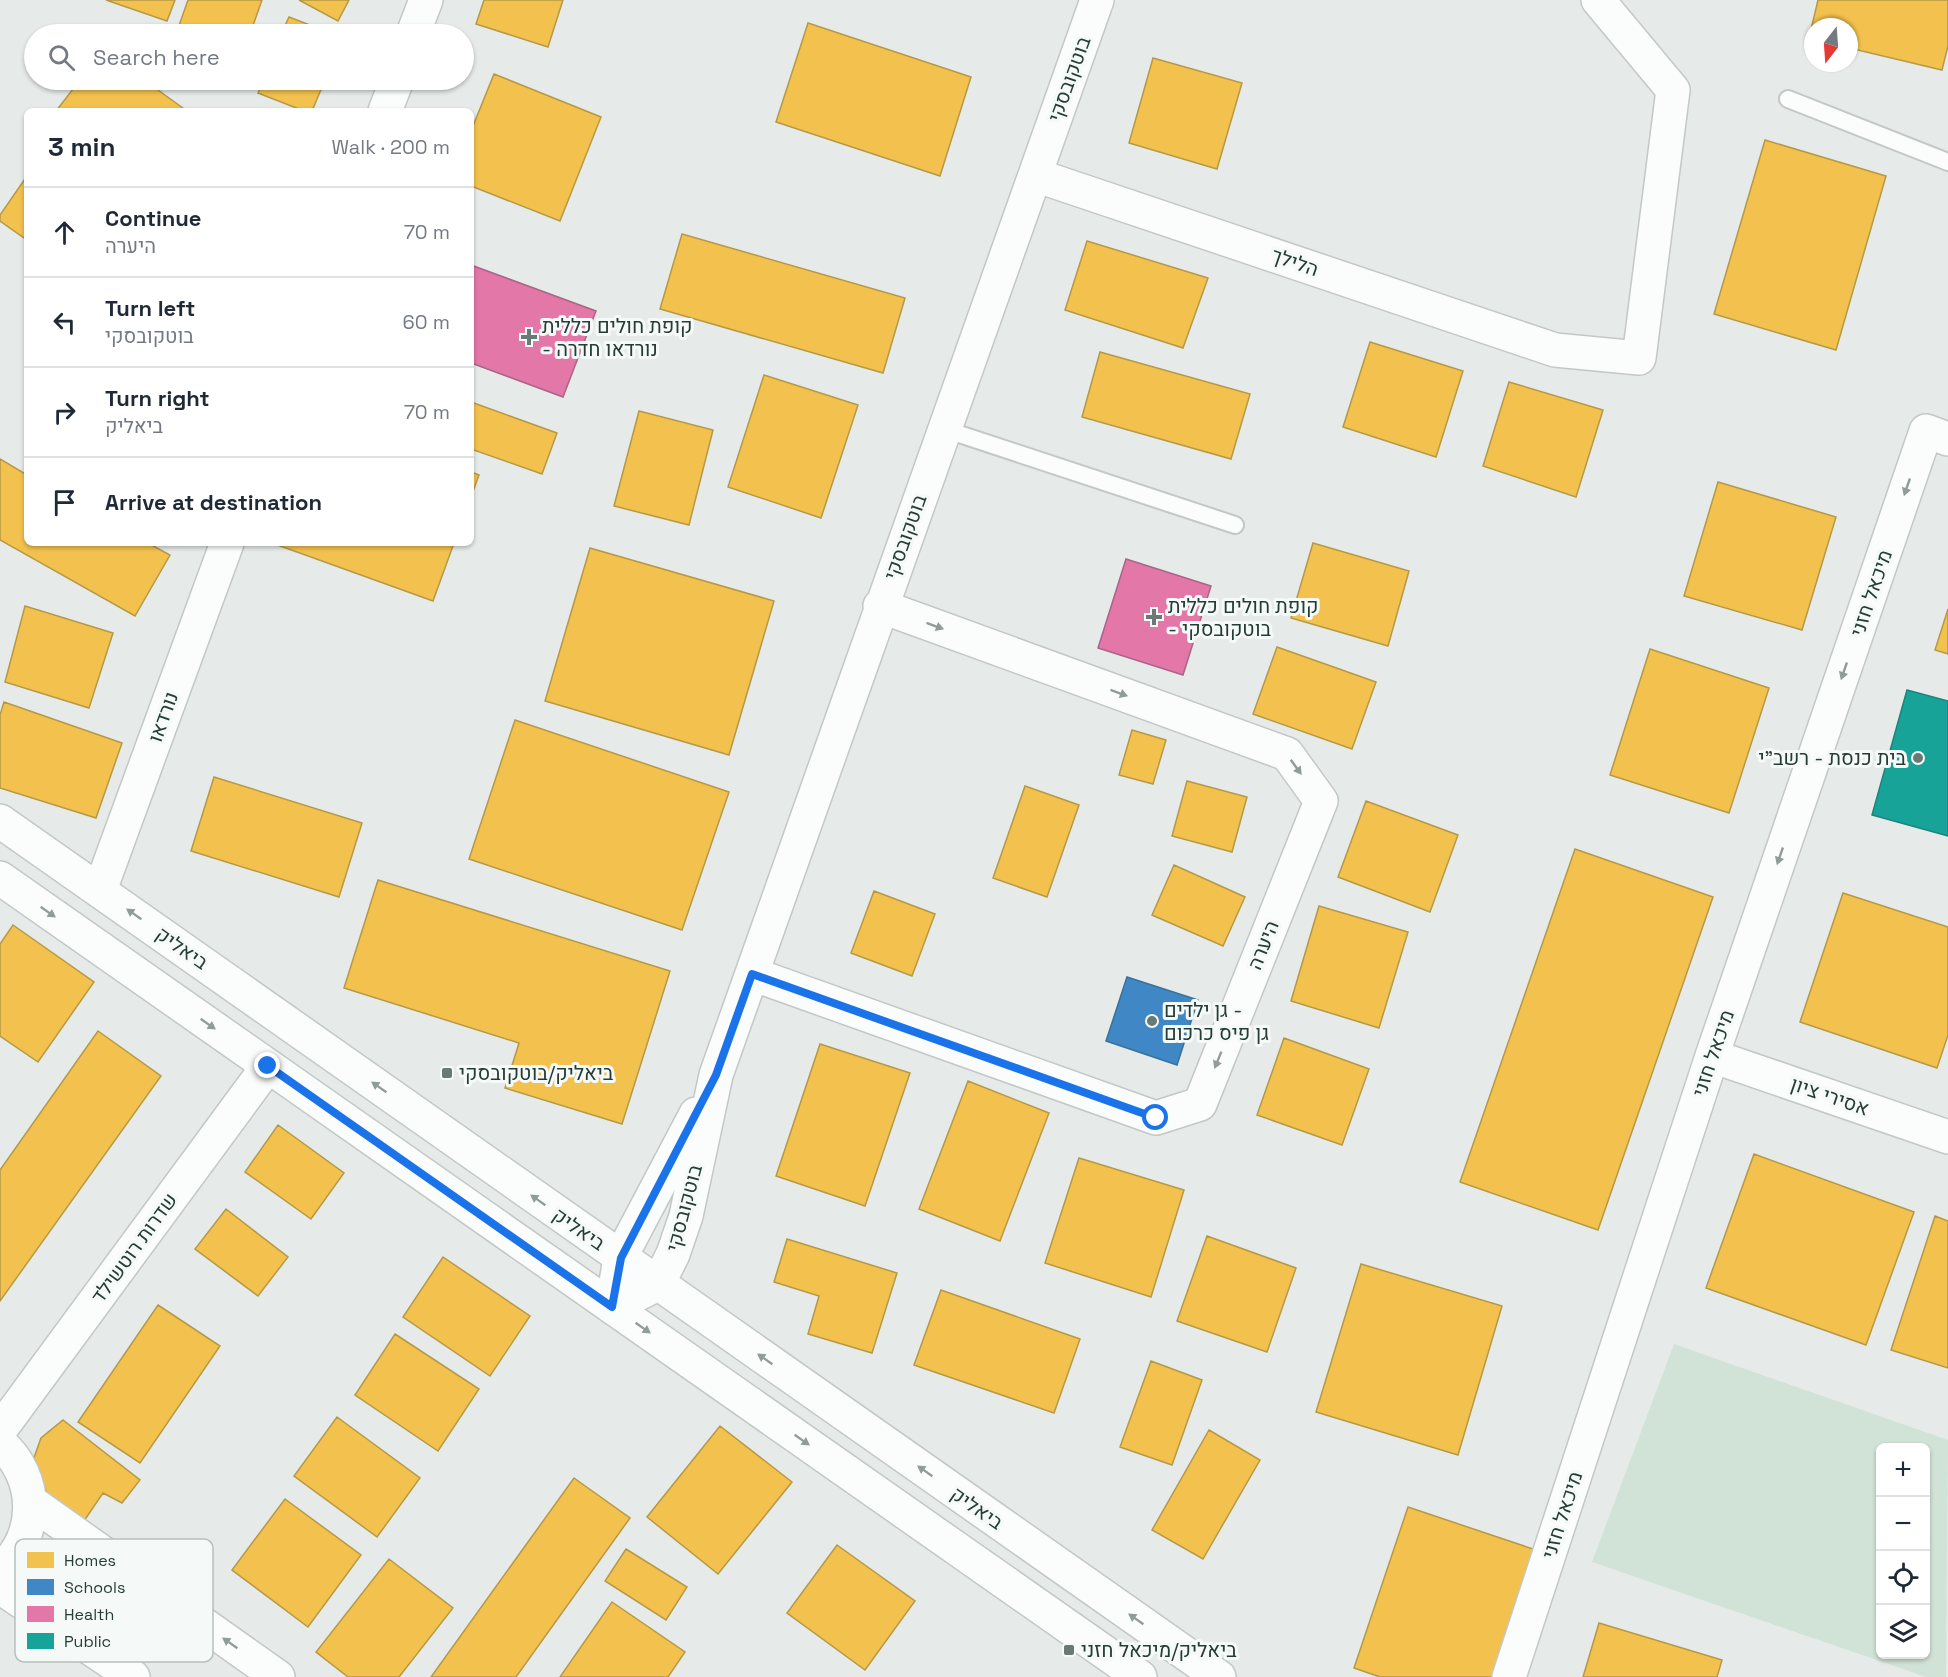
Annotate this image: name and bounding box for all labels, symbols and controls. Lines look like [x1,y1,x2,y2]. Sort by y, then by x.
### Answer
north arrow [1804,18,1858,72]
search box [24,24,474,90]
street label: בוטקובסקי [1042,32,1097,125]
icon: search [45,41,78,74]
text: Search here [93,43,220,71]
text: 3 min [48,130,116,164]
text: Walk · 200 m [331,134,450,160]
text: Continue [105,204,201,232]
icon: ahead [48,216,81,249]
text: 70 m [404,219,450,245]
text: היערה [105,233,156,259]
street label: הלילך [1268,242,1322,282]
text: Turn left [105,294,195,322]
icon: left [48,306,81,339]
text: 60 m [403,309,450,335]
place label: קופת חולים כללית - נורדאו חדרה [542,313,693,362]
text: בוטקובסקי [105,323,194,349]
marker: קופת חולים כללית - נורדאו חדרה [520,328,538,346]
text: Turn right [105,384,210,412]
icon: right [48,396,81,429]
text: 70 m [404,399,450,425]
text: ביאליק [105,413,163,439]
one-way arrow [1902,478,1911,496]
icon: arrive [48,486,81,519]
text: Arrive at destination [105,488,322,516]
street label: בוטקובסקי [878,490,933,583]
street label: מיכאל חזני [1844,546,1898,640]
place label: קופת חולים כללית - בוטקובסקי [1168,593,1319,642]
marker: קופת חולים כללית - בוטקובסקי [1145,608,1163,626]
one-way arrow [926,622,944,631]
one-way arrow [1838,662,1848,680]
street label: נורדאו [142,688,184,746]
one-way arrow [1110,688,1128,698]
place label: בית כנסת - רשב"י [1758,745,1906,771]
marker: בית כנסת - רשב"י [1911,751,1925,765]
one-way arrow [1290,758,1302,774]
one-way arrow [1775,847,1785,865]
one-way arrow [40,906,56,917]
one-way arrow [126,909,142,920]
street label: היערה [1241,917,1285,973]
street label: ביאליק [151,921,214,976]
place label: גן ילדים - גן פיס כרכום [1164,997,1269,1046]
street label: מיכאל חזני [1686,1006,1740,1100]
marker: גן ילדים - גן פיס כרכום [1145,1014,1159,1028]
one-way arrow [199,1018,215,1030]
one-way arrow [1213,1051,1223,1069]
route end [254,1052,280,1078]
place label: ביאליק/בוטקובסקי [459,1060,614,1086]
marker: ביאליק/בוטקובסקי [440,1066,454,1080]
street label: אסירי ציון [1787,1070,1873,1122]
one-way arrow [371,1082,387,1093]
route start [1142,1104,1168,1130]
street label: בוטקובסקי [660,1161,708,1254]
street label: שדרות רוטשילד [85,1188,183,1308]
one-way arrow [531,1194,547,1206]
street label: ביאליק [548,1202,611,1257]
one-way arrow [634,1322,650,1334]
one-way arrow [758,1353,774,1365]
one-way arrow [794,1434,810,1446]
map controls [1876,1443,1930,1659]
button: + [1876,1443,1930,1497]
one-way arrow [917,1466,933,1477]
street label: מיכאל חזני [1536,1468,1588,1562]
street label: ביאליק [946,1481,1009,1536]
button: − [1876,1497,1930,1551]
legend [15,1539,213,1662]
text: Homes [64,1550,116,1571]
button: locate [1876,1551,1930,1605]
text: Schools [64,1577,125,1598]
text: Health [64,1604,114,1625]
button: layers [1876,1605,1930,1659]
one-way arrow [1129,1613,1145,1625]
text: Public [64,1631,111,1652]
one-way arrow [223,1637,239,1649]
place label: ביאליק/מיכאל חזני [1081,1637,1237,1663]
marker: ביאליק/מיכאל חזני [1062,1643,1076,1657]

